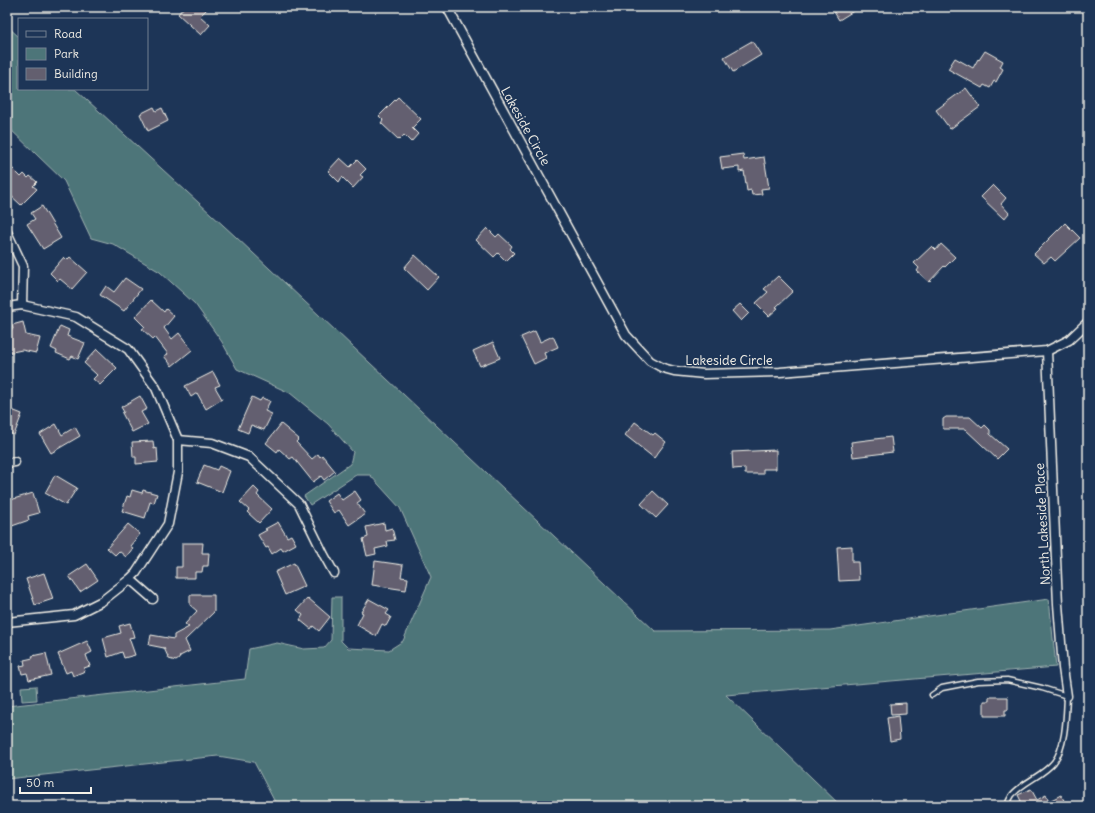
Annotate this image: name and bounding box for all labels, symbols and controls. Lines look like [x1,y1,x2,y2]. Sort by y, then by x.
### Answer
legend [18,18,148,90]
text: Road [54,26,82,41]
text: Park [54,46,79,61]
text: Building [54,66,98,81]
street label: Lakeside Circle [497,84,554,169]
street label: Lakeside Circle [685,352,773,369]
street label: North Lakeside Place [1031,462,1054,586]
scale bar [20,769,91,795]
text: 50 m [26,775,55,790]

